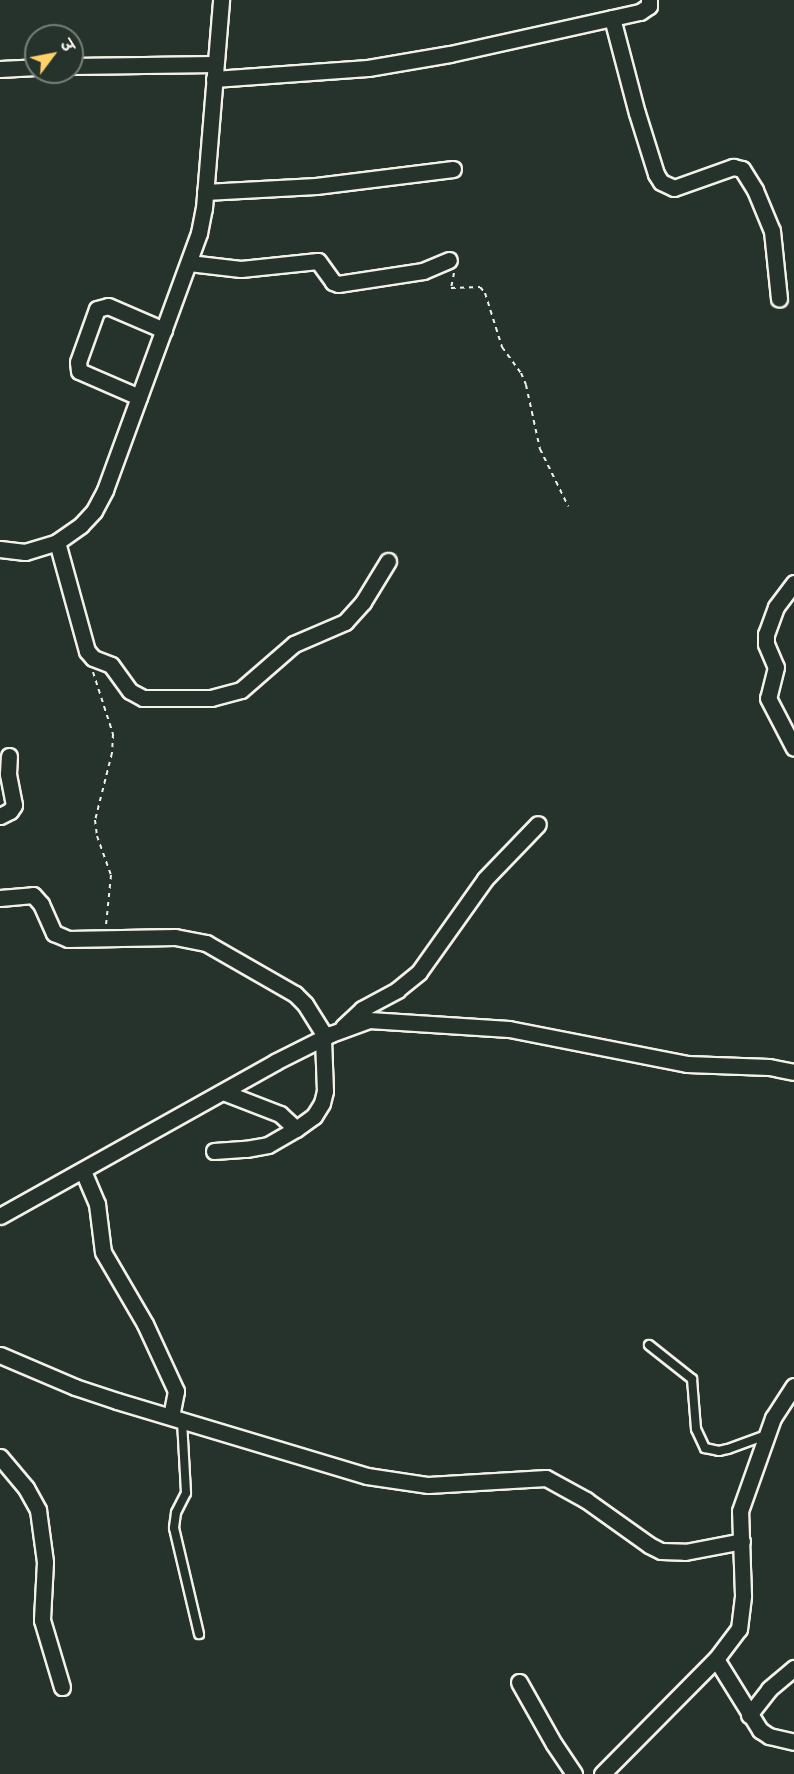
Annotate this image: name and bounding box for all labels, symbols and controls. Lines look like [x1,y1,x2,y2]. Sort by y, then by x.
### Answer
north arrow [24,24,84,84]
text: उ [55,35,80,56]

